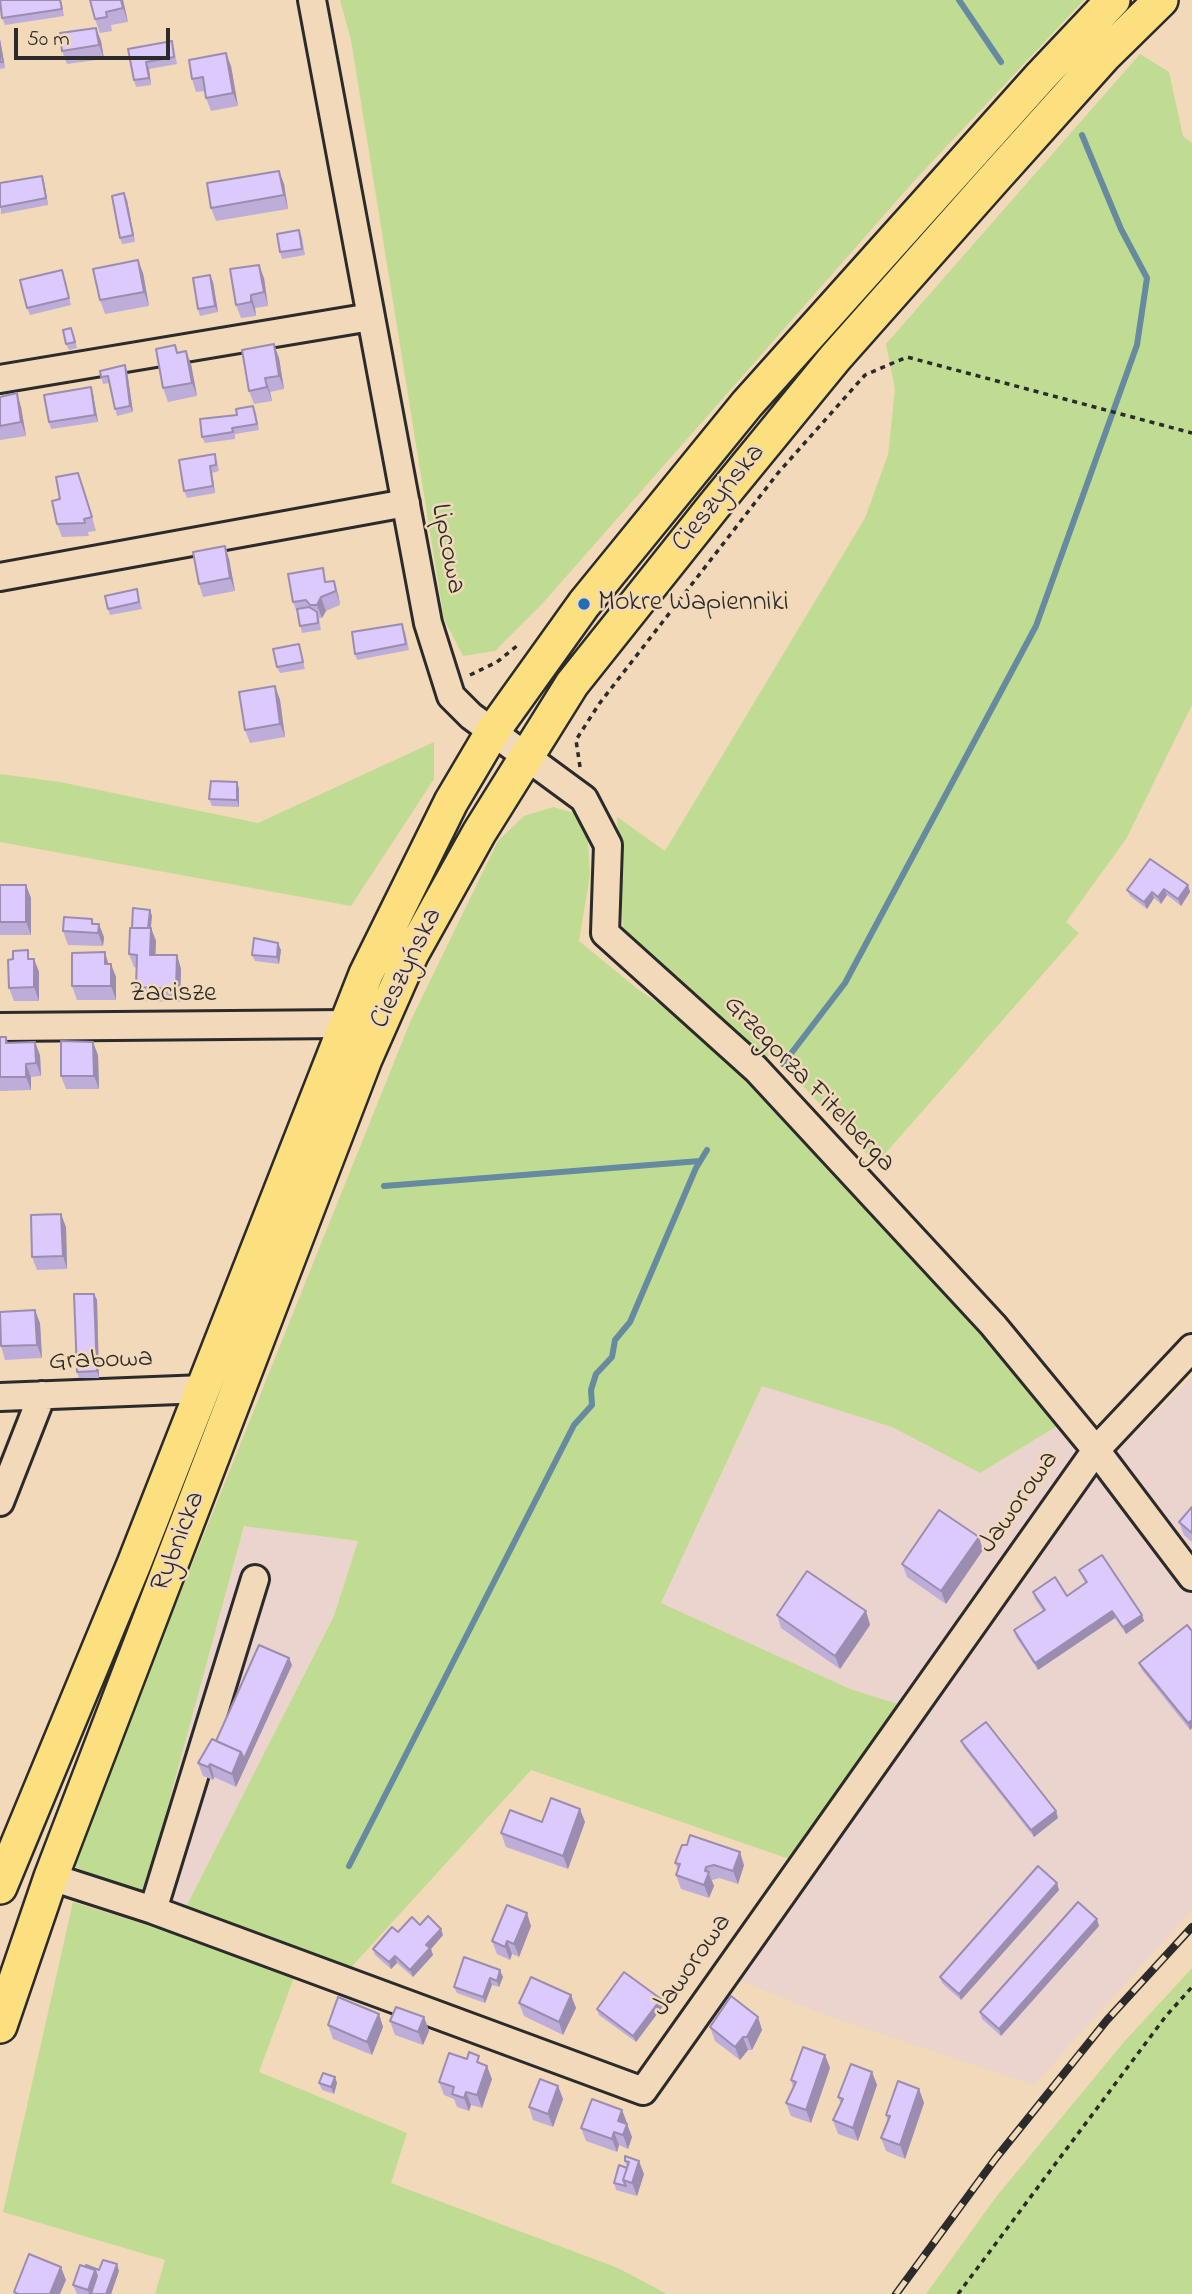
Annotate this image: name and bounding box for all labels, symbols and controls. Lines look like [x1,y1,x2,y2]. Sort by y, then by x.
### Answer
scale bar [18,14,173,58]
text: 50 m [27,25,70,55]
street label: Cieszyńska [666,438,774,560]
street label: Lipcowa [421,501,471,597]
place label: Mokre Wapienniki [598,587,789,621]
marker: Mokre Wapienniki [576,596,592,612]
street label: Cieszyńska [364,903,452,1035]
street label: Zacisze [129,978,217,1012]
street label: Grzegorza Fitelberga [715,989,901,1181]
street label: Grabowa [48,1343,154,1381]
street label: Jaworowa [972,1445,1068,1561]
street label: Rybnicka [146,1487,214,1597]
street label: Jaworowa [645,1908,741,2024]

